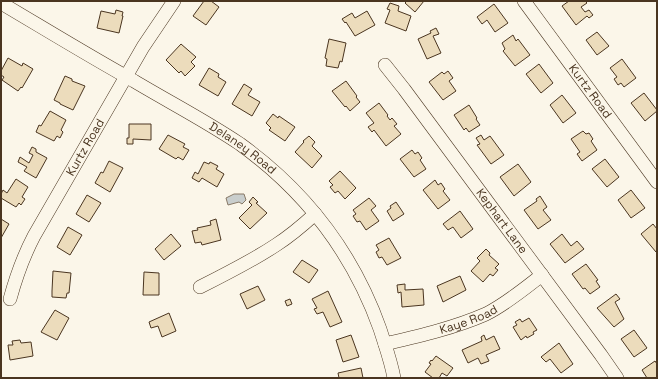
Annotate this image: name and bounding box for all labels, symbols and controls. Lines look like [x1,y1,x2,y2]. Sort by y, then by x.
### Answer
street label: Kurtz Road [565,61,616,122]
street label: Kurtz Road [62,116,108,179]
street label: Delaney Road [206,118,280,178]
street label: Kephart Lane [472,185,531,257]
street label: Kaye Road [437,301,501,338]

